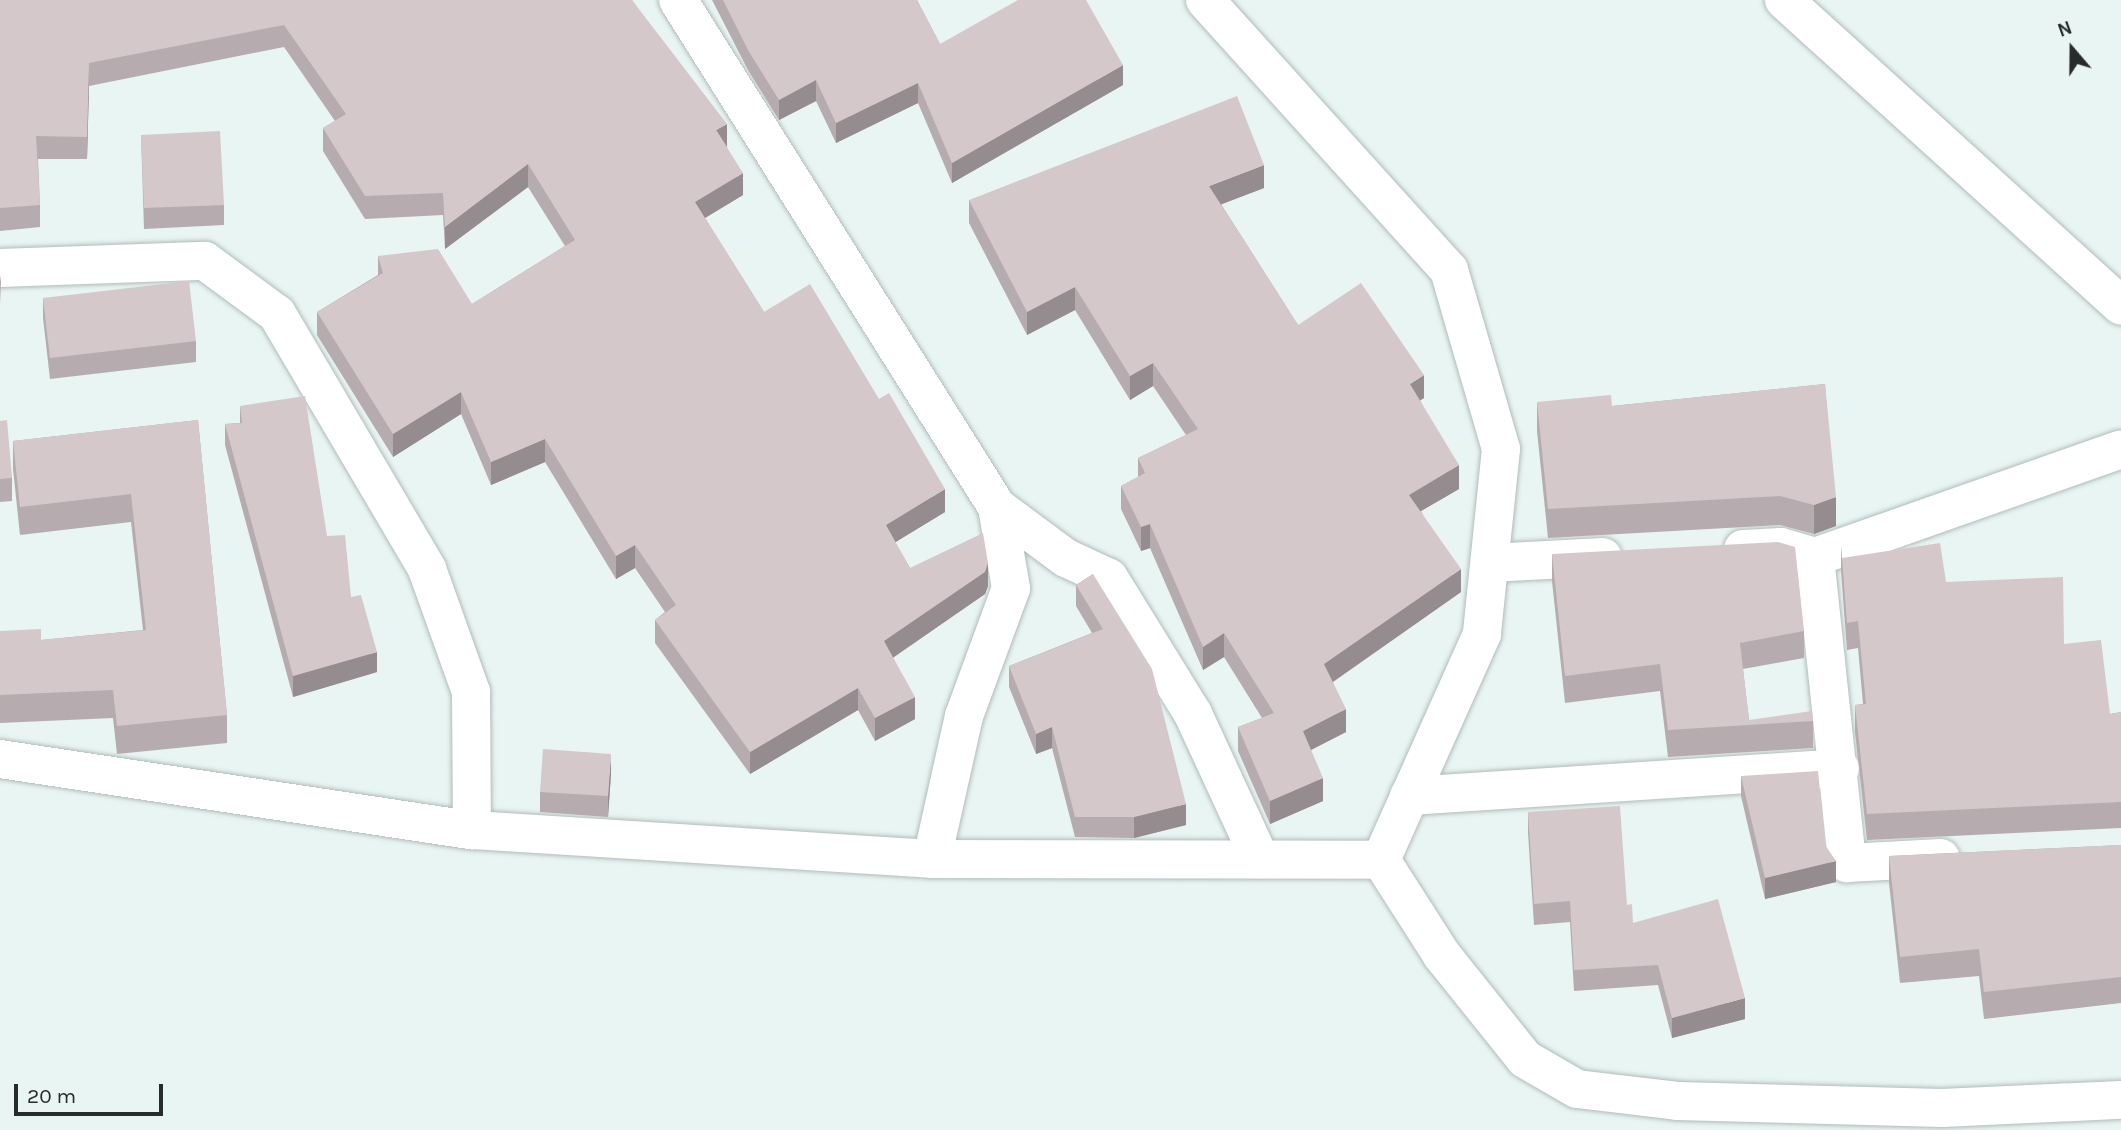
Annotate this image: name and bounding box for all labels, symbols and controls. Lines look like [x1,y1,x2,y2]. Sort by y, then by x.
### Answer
north arrow [2037,14,2107,84]
text: N [2055,17,2075,42]
scale bar [18,1070,166,1114]
text: 20 m [27,1084,76,1108]

